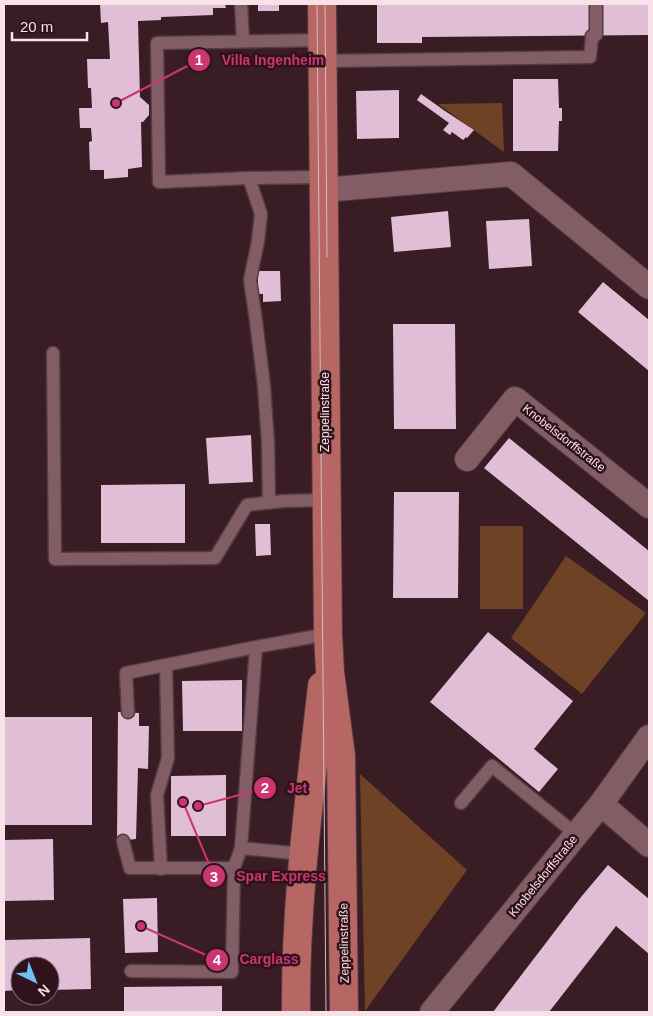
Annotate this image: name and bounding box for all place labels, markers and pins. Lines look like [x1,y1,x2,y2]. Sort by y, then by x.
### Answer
callout: Villa Ingenheim [186,45,334,74]
callout: Jet [252,773,318,802]
callout: Spar Express [202,862,336,891]
callout: Carglass [204,945,308,974]

